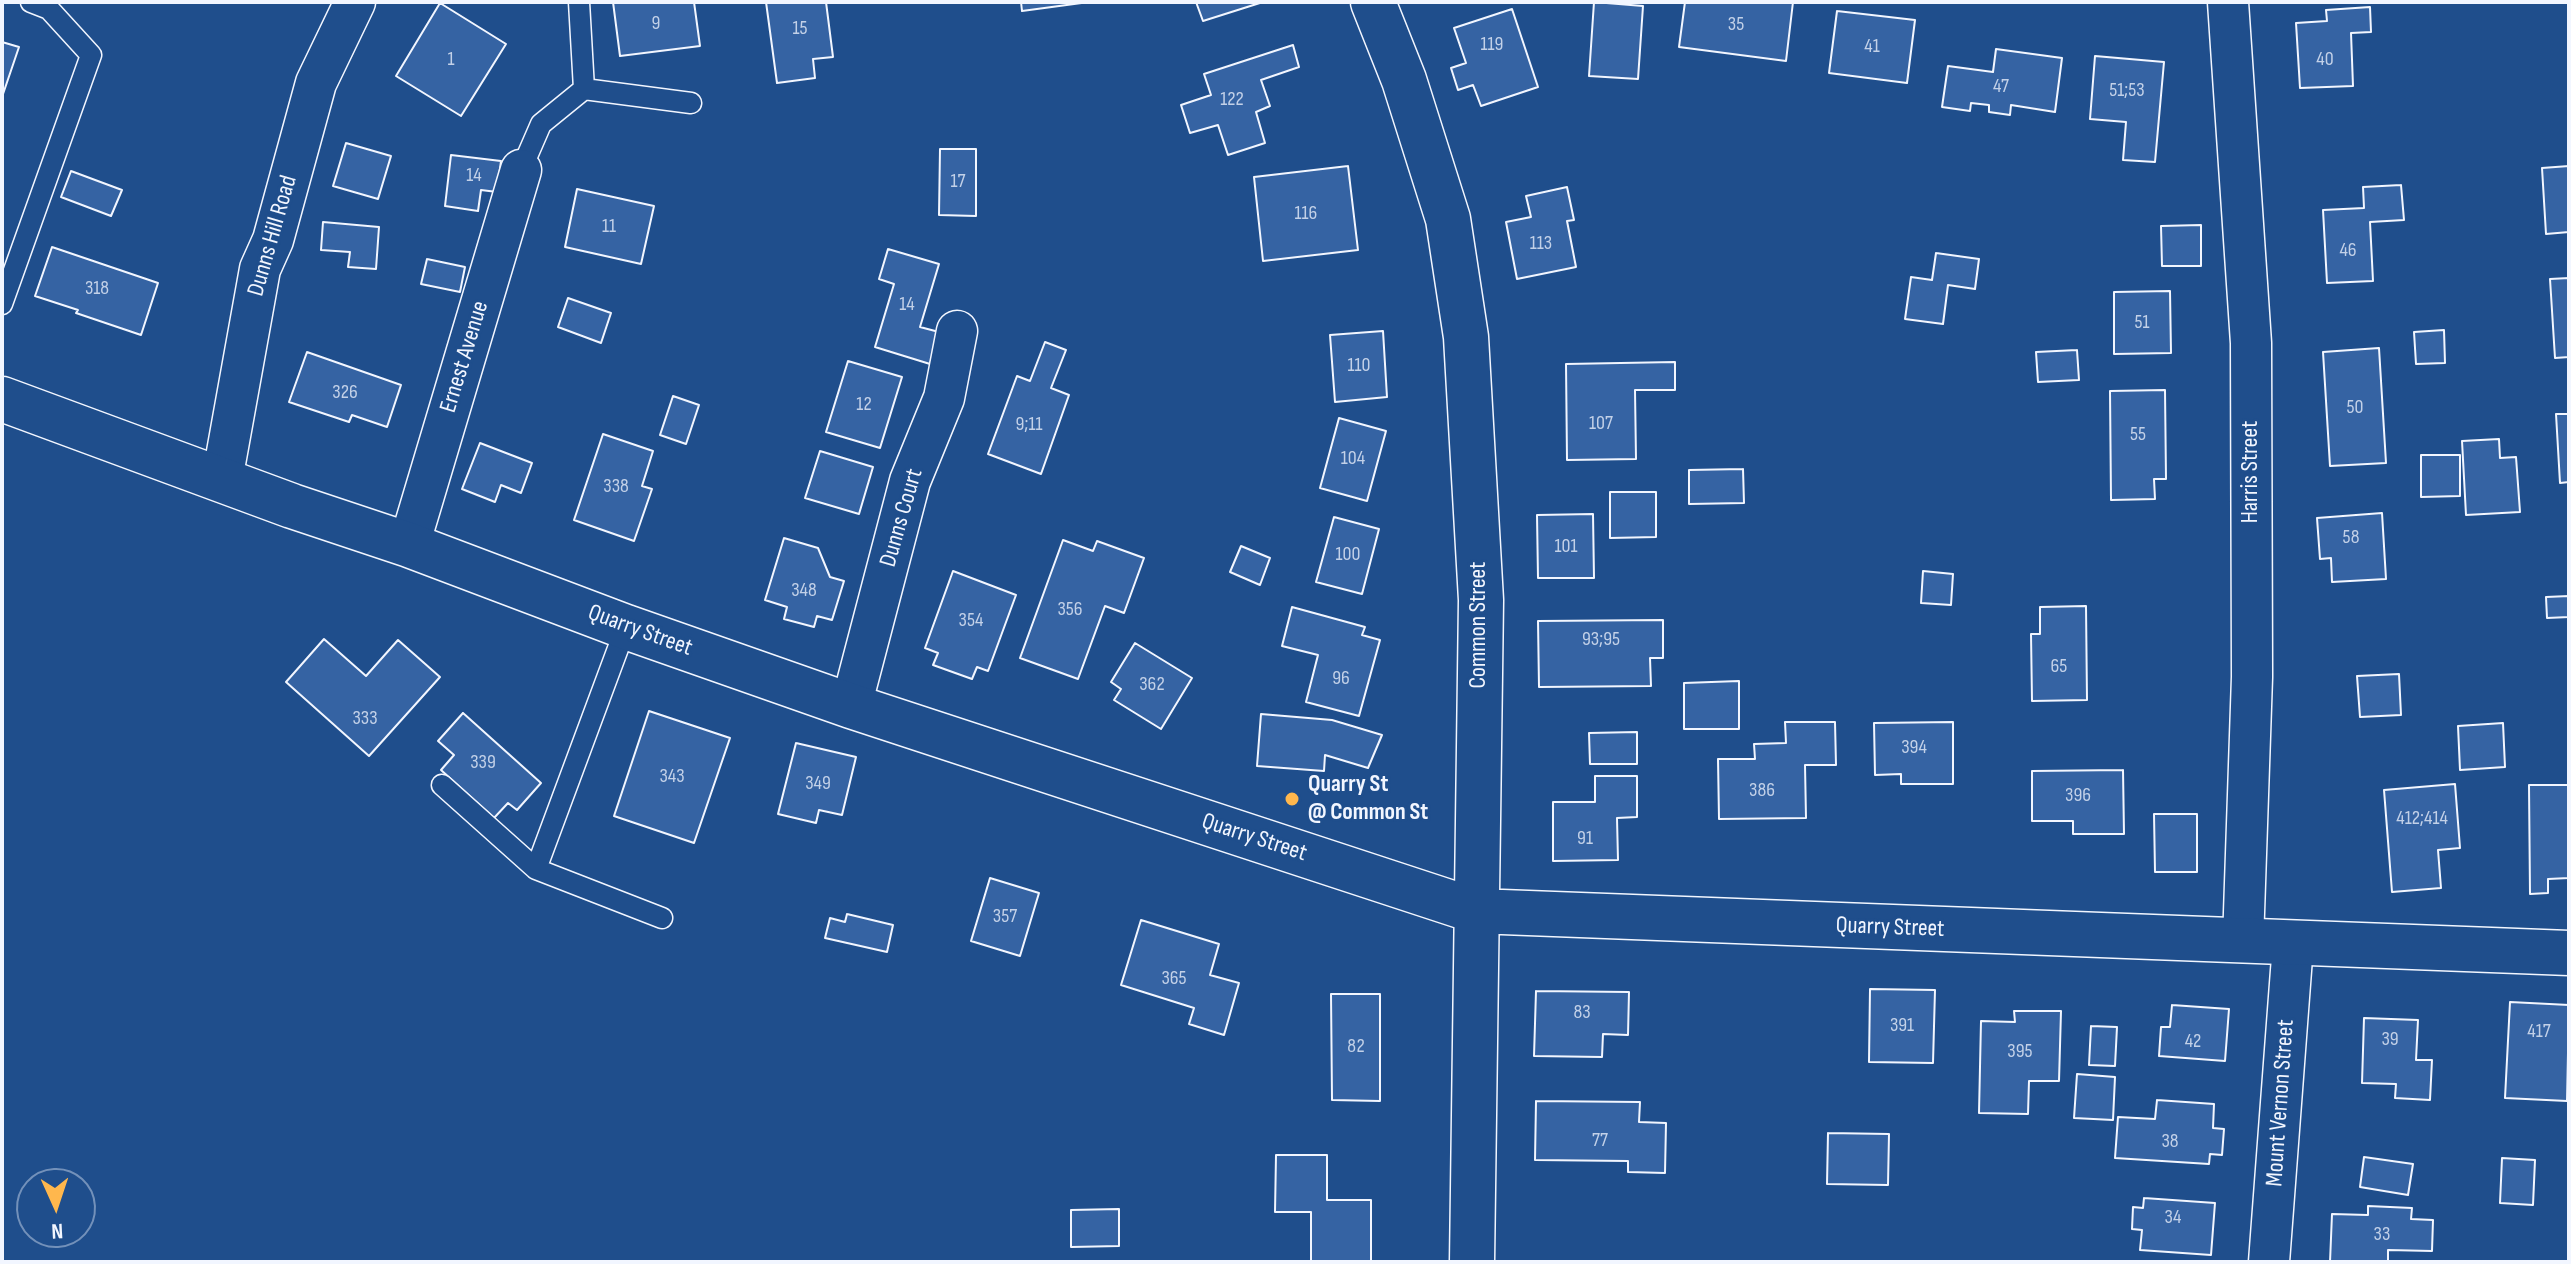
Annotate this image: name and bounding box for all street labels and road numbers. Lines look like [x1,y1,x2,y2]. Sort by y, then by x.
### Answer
street label: Dunns Hill Road [242,172,304,300]
street label: Ernest Avenue [434,298,496,416]
street label: Harris Street [2237,421,2265,523]
street label: Dunns Court [874,466,930,570]
street label: Common Street [1465,562,1493,688]
street label: Quarry Street [584,599,696,663]
street label: Quarry Street [1198,807,1310,869]
street label: Quarry Street [1835,912,1945,944]
street label: Mount Vernon Street [2261,1019,2301,1187]

